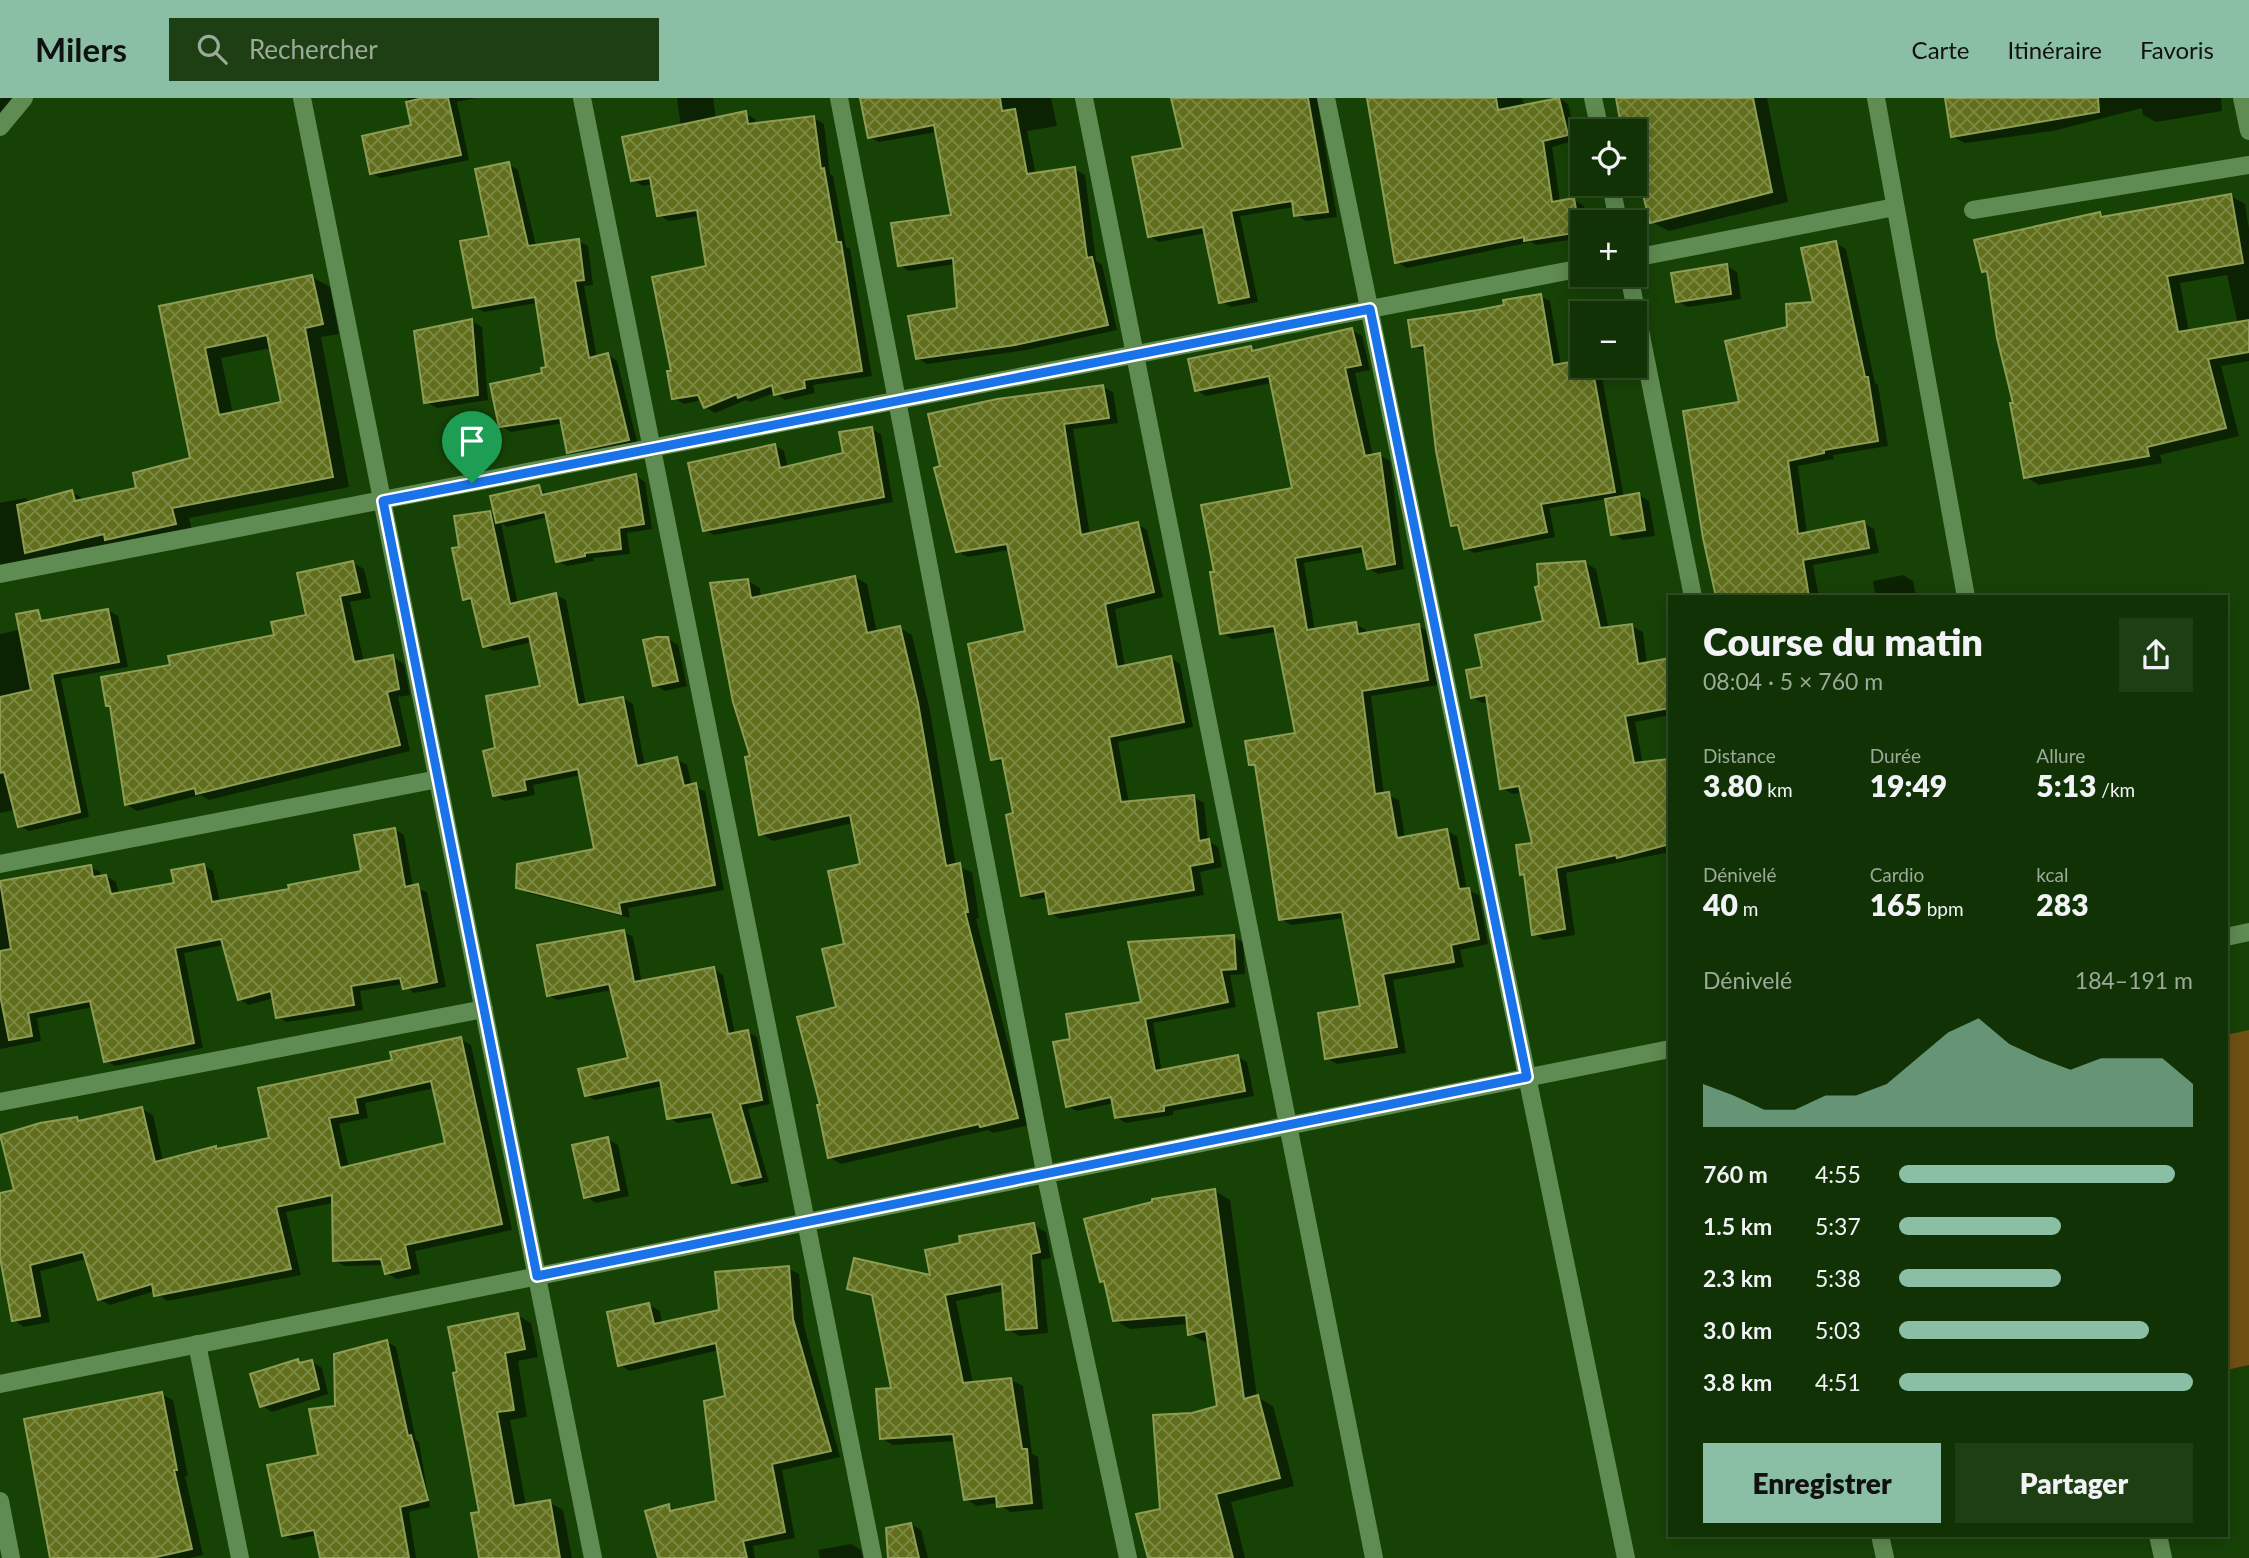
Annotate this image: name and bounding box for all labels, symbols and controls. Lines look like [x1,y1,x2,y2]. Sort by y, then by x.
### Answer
search box [169,18,659,81]
text: Milers [35,29,127,69]
icon: search [193,30,231,68]
text: Rechercher [249,33,378,65]
text: Carte [1912,35,1970,64]
text: Itinéraire [2008,35,2102,64]
text: Favoris [2140,35,2214,64]
map controls [1570,119,1647,378]
button: locate [1570,119,1647,196]
button: + [1570,210,1647,287]
button: − [1570,301,1647,378]
pin [442,411,502,483]
icon: arrive [453,422,491,460]
text: Course du matin [1703,618,1983,664]
button: share [2119,618,2193,692]
text: 08:04 · 5 × 760 m [1703,667,1883,695]
text: Distance [1703,744,1776,767]
text: Durée [1870,744,1921,767]
text: Allure [2036,744,2085,767]
text: 3.80 [1703,767,1762,803]
text: 19:49 [1870,767,1947,803]
text: 5:13 [2036,767,2096,803]
text: km [1762,778,1793,801]
text: /km [2096,778,2135,801]
text: Dénivelé [1703,863,1777,886]
text: Cardio [1870,863,1924,886]
text: kcal [2036,863,2068,886]
text: 40 [1703,886,1738,922]
text: 165 [1870,886,1922,922]
text: 283 [2036,886,2089,922]
text: m [1738,897,1758,920]
text: bpm [1922,897,1964,920]
text: Dénivelé [1703,966,1792,994]
text: 184–191 m [2075,966,2193,994]
text: 760 m [1703,1160,1768,1188]
text: 4:55 [1815,1160,1861,1188]
text: 1.5 km [1703,1212,1772,1240]
text: 5:37 [1815,1212,1861,1240]
text: 2.3 km [1703,1264,1772,1292]
text: 5:38 [1815,1264,1861,1292]
text: 3.0 km [1703,1316,1772,1344]
text: 5:03 [1815,1316,1861,1344]
text: 3.8 km [1703,1368,1772,1396]
text: 4:51 [1815,1368,1861,1396]
button: Enregistrer [1703,1443,1941,1523]
button: Partager [1955,1443,2193,1523]

